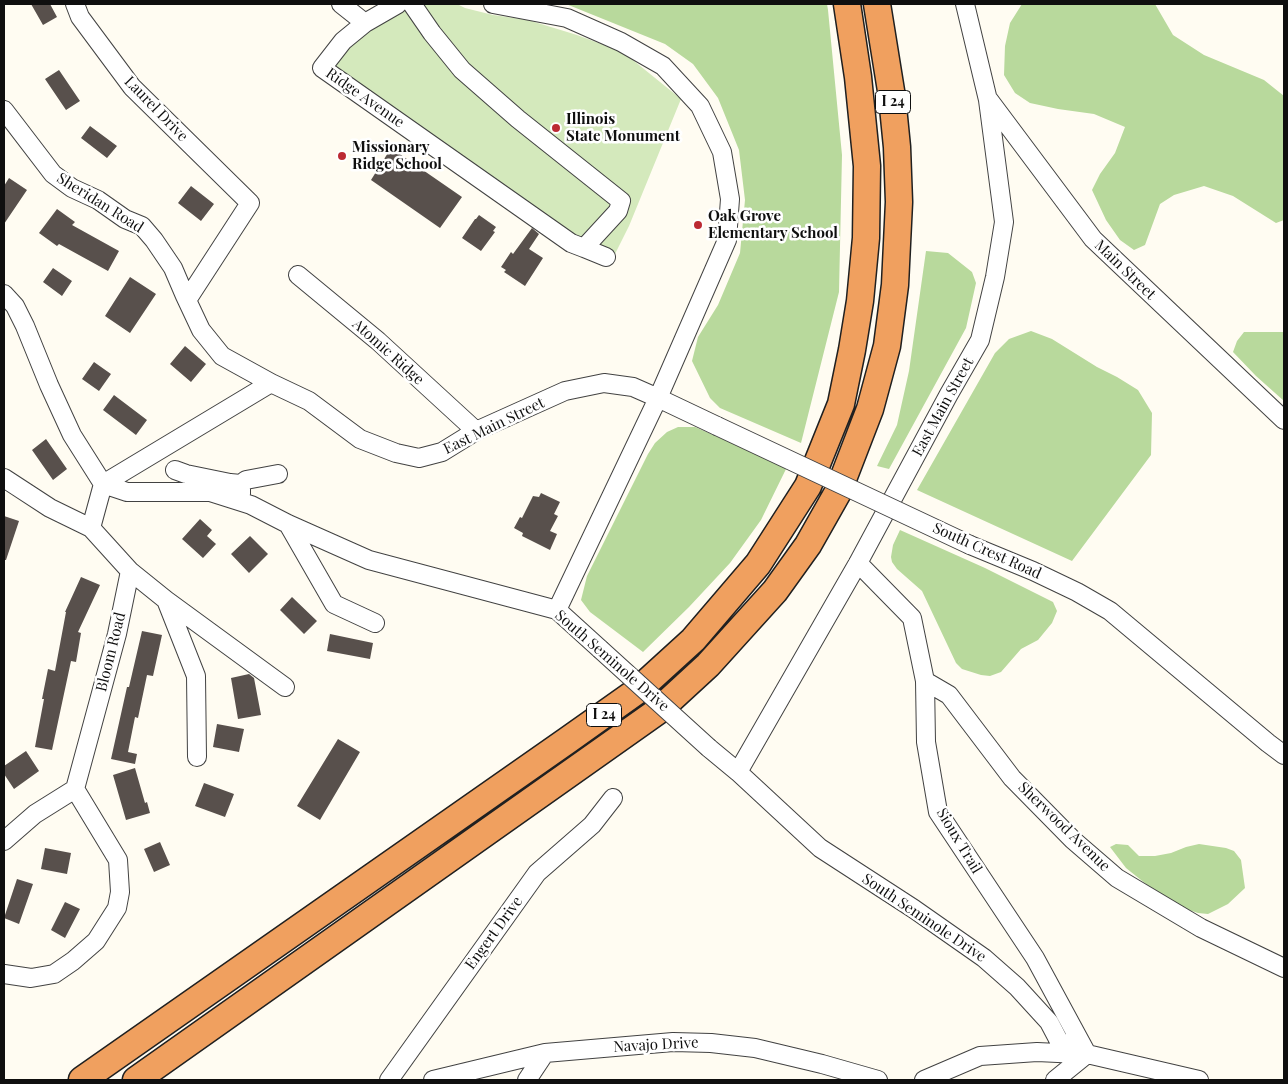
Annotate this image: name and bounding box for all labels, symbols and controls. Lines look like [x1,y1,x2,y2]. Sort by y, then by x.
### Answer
street label: Ridge Avenue [322,64,408,132]
street label: Laurel Drive [120,73,192,145]
road number: I 24 [876,90,910,114]
place label: Illinois State Monument [566,110,680,145]
marker: Illinois State Monument [550,122,562,134]
place label: Missionary Ridge School [352,138,442,173]
marker: Missionary Ridge School [336,150,348,162]
street label: Sheridan Road [53,169,147,237]
place label: Oak Grove Elementary School [708,207,838,242]
marker: Oak Grove Elementary School [692,219,704,231]
street label: Main Street [1091,236,1159,304]
street label: Atomic Ridge [349,315,427,389]
street label: East Main Street [908,354,978,460]
street label: East Main Street [441,394,547,458]
street label: South Crest Road [930,519,1044,583]
street label: South Seminole Drive [551,606,673,716]
street label: Bloom Road [92,611,130,693]
road number: I 24 [586,704,622,726]
street label: Sherwood Avenue [1014,779,1114,875]
street label: Sioux Trail [932,805,986,877]
street label: South Seminole Drive [859,870,989,966]
street label: Engert Drive [462,893,526,973]
street label: Navajo Drive [613,1034,699,1056]

